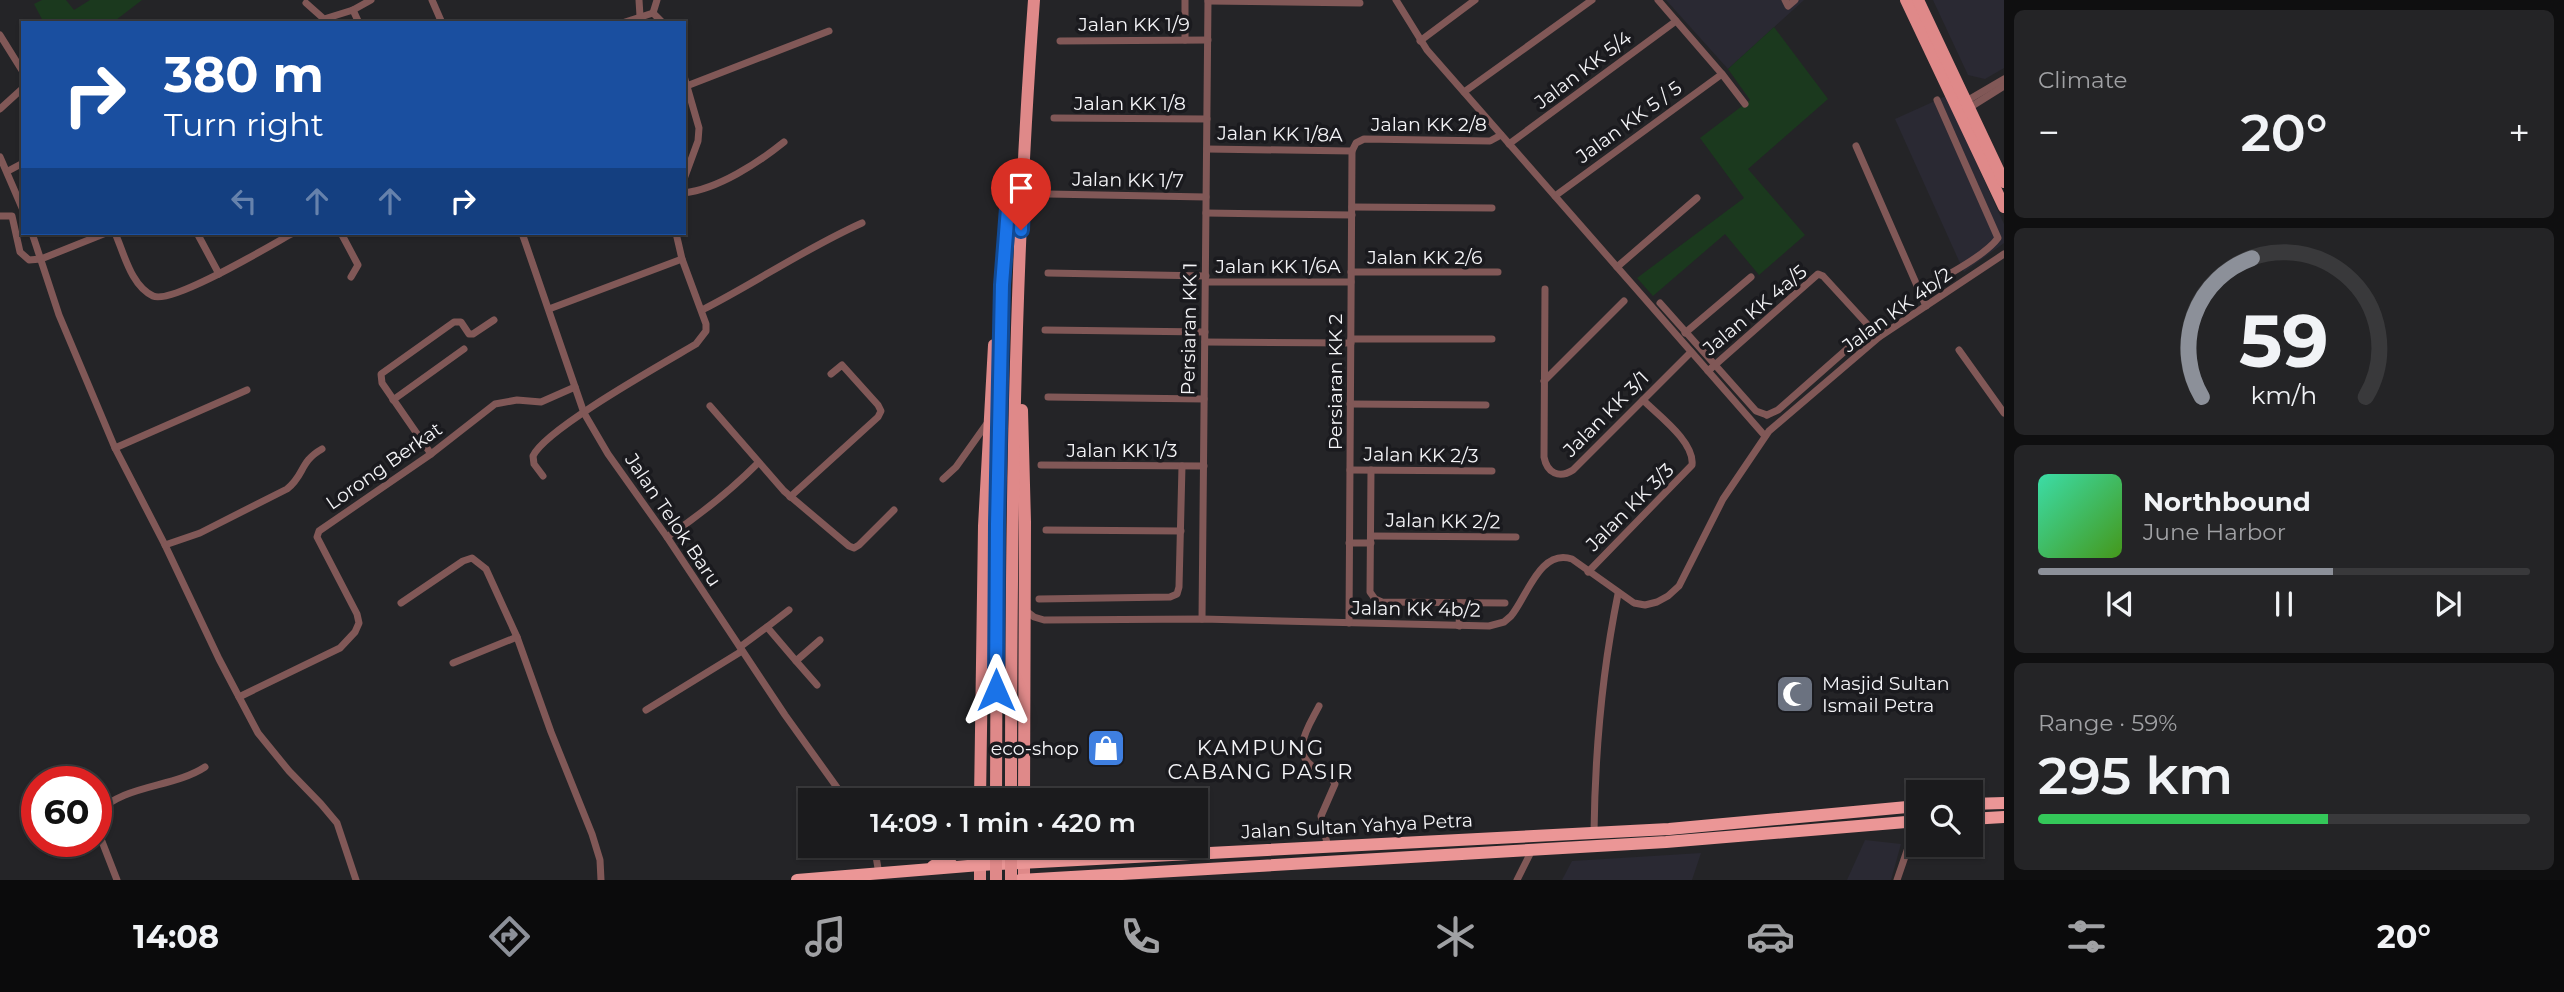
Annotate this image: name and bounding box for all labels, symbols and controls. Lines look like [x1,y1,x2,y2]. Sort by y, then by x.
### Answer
street label: Jalan KK 1/9 [1077,13,1190,36]
street label: Jalan KK 5/4 [1529,26,1636,114]
text: 380 m [164,45,324,104]
icon: right [49,49,140,140]
text: Climate [2038,66,2127,94]
street label: Jalan KK 5 / 5 [1571,76,1686,169]
street label: Jalan KK 1/8 [1073,92,1186,115]
text: 20° [2240,101,2328,164]
text: Turn right [164,105,324,144]
text: − [2038,109,2060,156]
text: + [2508,109,2530,156]
street label: Jalan KK 2/8 [1370,113,1487,136]
street label: Jalan KK 1/8A [1216,121,1343,147]
pin [991,158,1051,230]
street label: Jalan KK 1/7 [1071,168,1184,192]
icon: arrive [1002,169,1040,207]
icon: left [225,182,263,220]
icon: ahead [298,182,336,220]
icon: ahead [371,182,409,220]
icon: right [444,182,482,220]
street label: Jalan KK 2/6 [1366,246,1483,269]
street label: Jalan KK 1/6A [1214,255,1341,278]
street label: Jalan KK 4a/5 [1698,260,1812,361]
street label: Persiaran KK 1 [1176,262,1202,396]
street label: Jalan KK 4b/2 [1837,263,1956,358]
text: 59 [2239,298,2329,386]
street label: Persiaran KK 2 [1324,313,1347,450]
street label: Jalan KK 3/1 [1558,366,1654,462]
text: km/h [2251,380,2317,410]
street label: Lorong Berkat [322,417,447,515]
street label: Jalan KK 1/3 [1066,439,1177,462]
street label: Jalan KK 2/3 [1362,442,1479,468]
street label: Jalan Telok Baru [619,448,726,591]
street label: Jalan KK 3/3 [1581,458,1679,556]
text: Northbound [2143,486,2311,518]
street label: Jalan KK 2/2 [1384,508,1501,534]
text: June Harbor [2143,518,2286,546]
icon: previous [2101,585,2139,623]
icon: pause [2265,585,2303,623]
icon: next [2429,585,2467,623]
street label: Jalan KK 4b/2 [1350,596,1481,622]
position arrow [959,653,1033,727]
place label: Masjid Sultan Ismail Petra [1822,672,1950,717]
mosque icon: Masjid Sultan Ismail Petra [1774,673,1816,715]
text: Range · 59% [2038,709,2177,737]
shop icon: eco-shop [1085,727,1127,769]
district label: KAMPUNG CABANG PASIR [1168,735,1354,784]
place label: eco-shop [991,737,1079,760]
text: 295 km [2038,744,2233,807]
speed limit sign: 60 [21,766,112,857]
map controls [1906,780,1983,857]
button: search [1906,780,1983,857]
text: 14:09 · 1 min · 420 m [870,807,1136,839]
street label: Jalan Sultan Yahya Petra [1240,808,1473,844]
icon: directions [485,912,534,961]
icon: music [801,912,850,961]
icon: phone [1116,912,1165,961]
icon: climate [1431,912,1480,961]
icon: car [1746,912,1795,961]
icon: filters [2062,912,2111,961]
text: 14:08 [133,917,219,956]
text: 20° [2377,917,2431,956]

